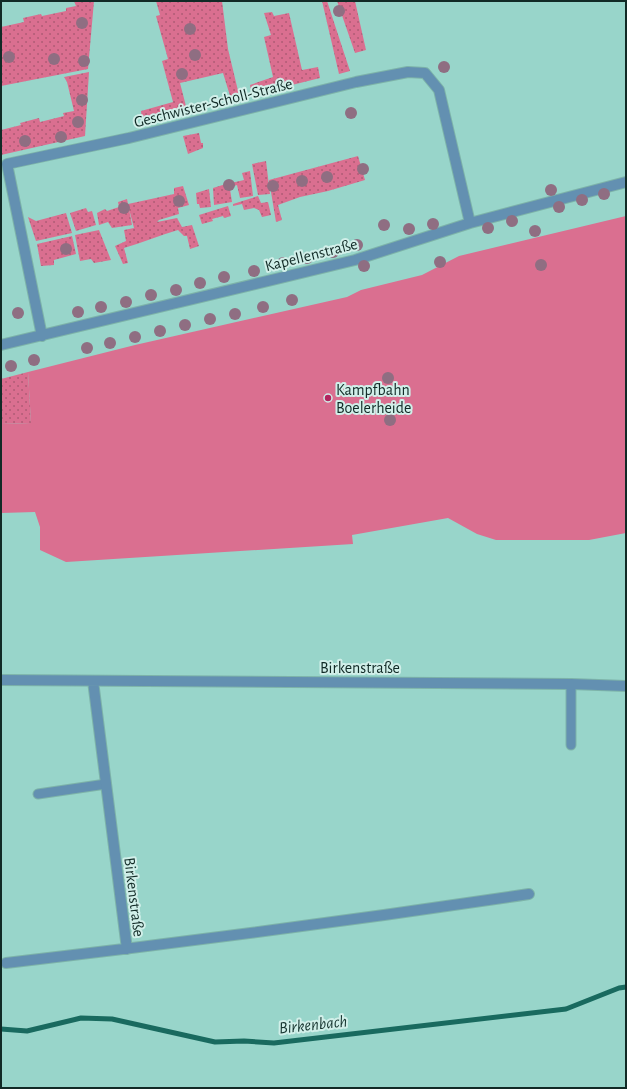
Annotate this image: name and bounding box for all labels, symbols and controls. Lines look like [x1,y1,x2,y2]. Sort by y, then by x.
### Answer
street label: Geschwister-Scholl-Straße [132,76,294,130]
street label: Kapellenstraße [263,236,359,274]
place label: Kampfbahn Boelerheide [336,382,411,416]
marker: Kampfbahn Boelerheide [323,393,333,403]
street label: Birkenstraße [320,660,400,676]
street label: Birkenstraße [121,856,147,938]
water label: Birkenbach [278,1012,348,1037]

